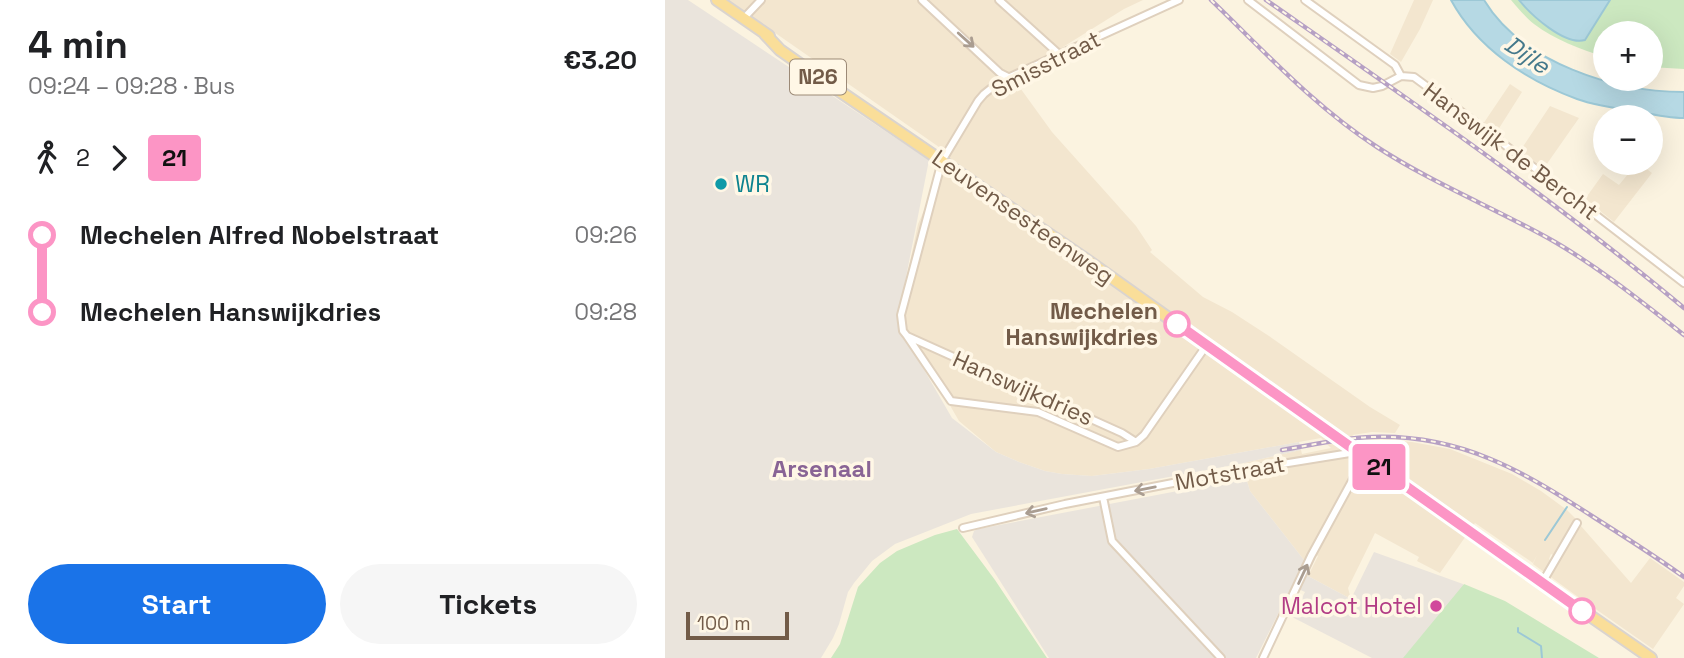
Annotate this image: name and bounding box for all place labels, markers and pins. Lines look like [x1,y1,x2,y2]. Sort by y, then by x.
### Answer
place label: WR [735,169,770,199]
marker: WR [713,176,729,192]
place label: Mechelen Hanswijkdries [1006,296,1158,352]
marker: Mechelen Hanswijkdries [1164,311,1190,337]
place label: Malcot Hotel [1281,591,1422,621]
marker: Malcot Hotel [1428,598,1444,614]
unlabelled marker [1569,598,1595,624]

